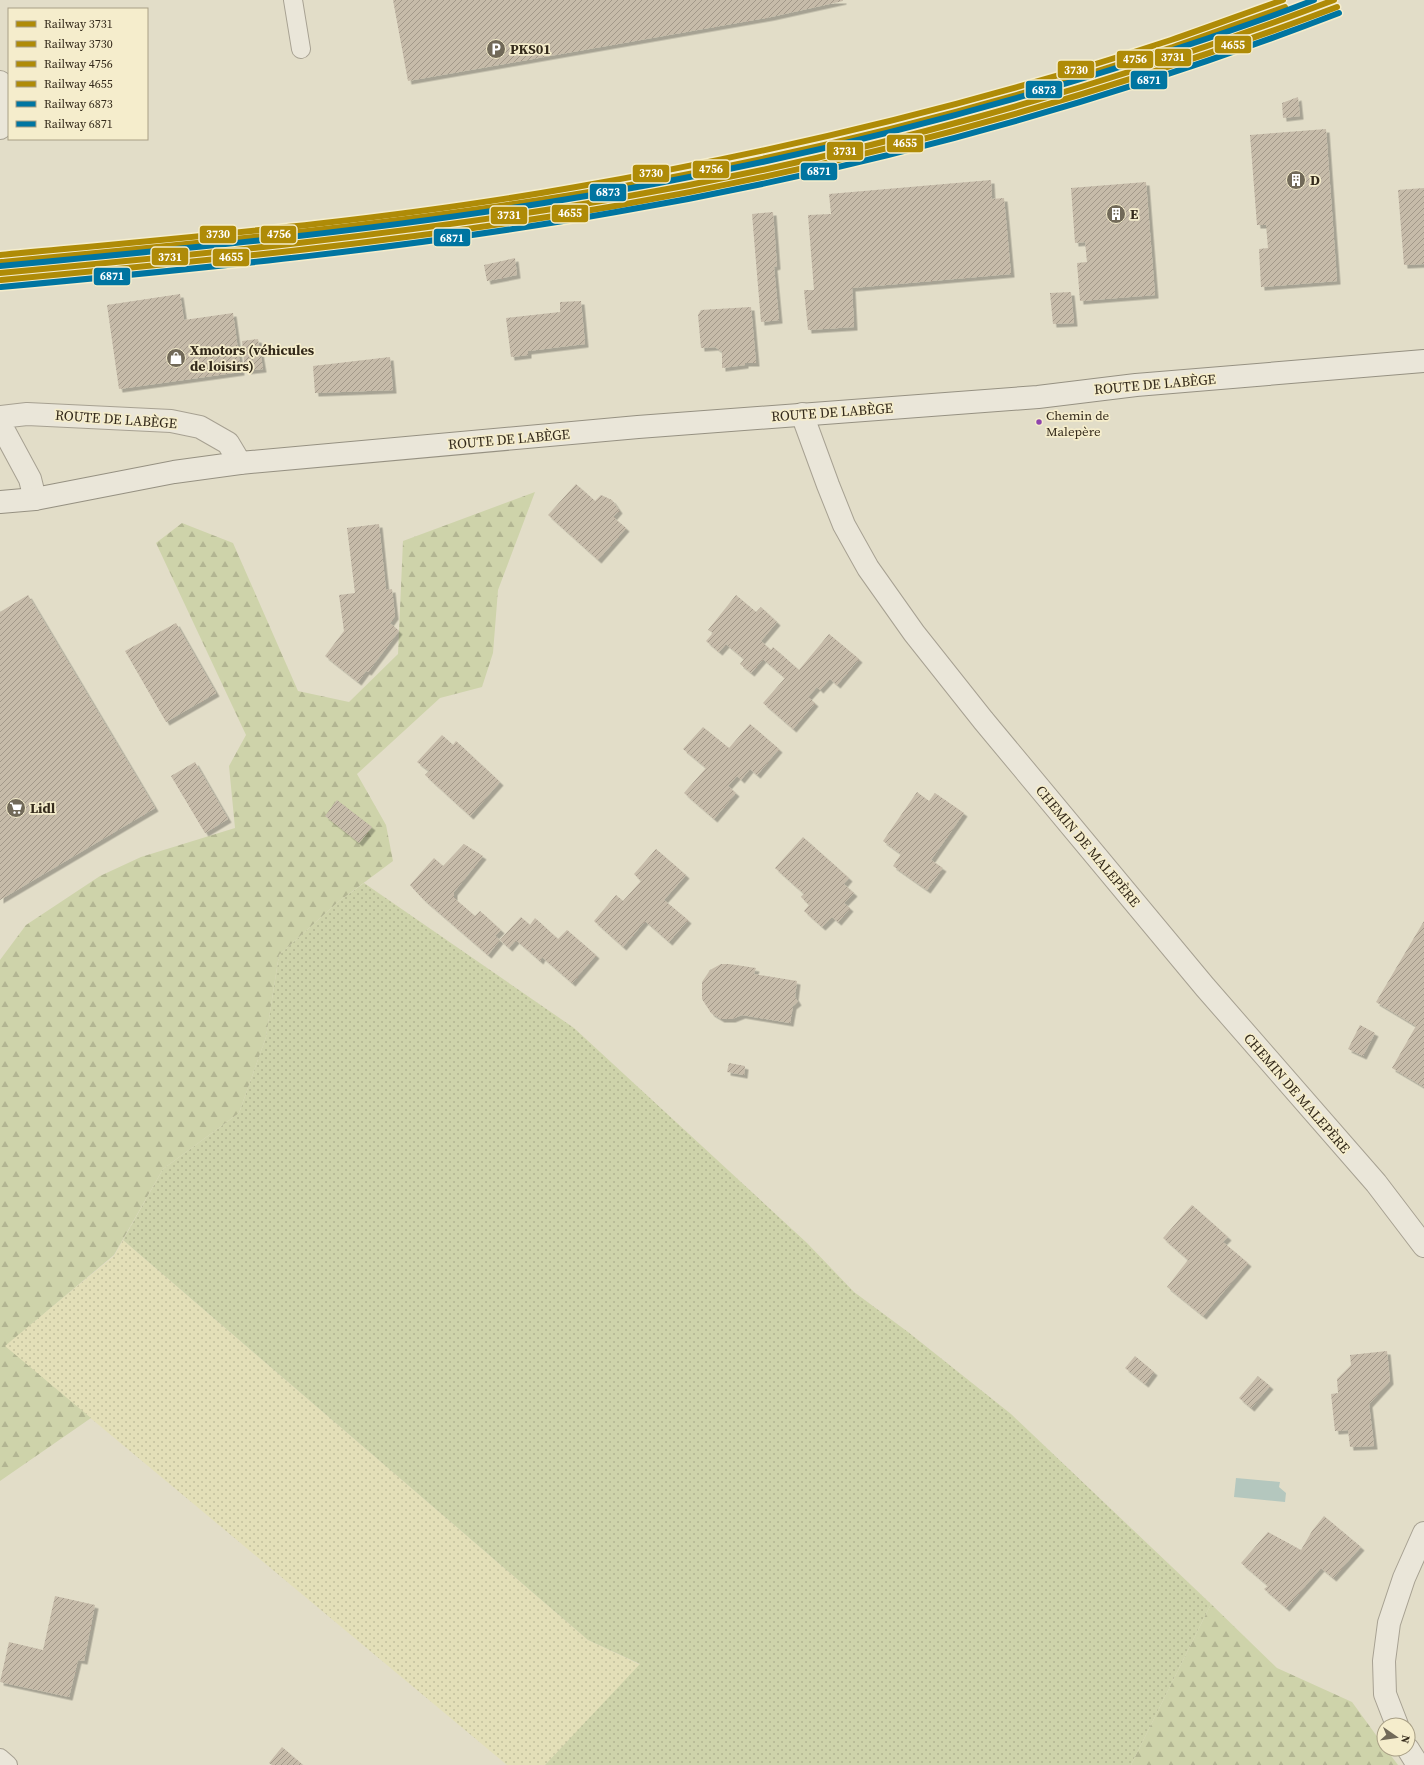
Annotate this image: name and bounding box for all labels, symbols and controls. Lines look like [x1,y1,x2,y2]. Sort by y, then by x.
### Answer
legend [8,8,148,140]
text: Railway 3731 [44,16,113,32]
line badge: 4655 [1214,35,1252,54]
text: Railway 3730 [44,36,113,52]
parking icon: PKS01 [485,38,507,60]
text: 4655 [1221,38,1245,53]
place label: PKS01 [510,39,551,59]
line badge: 3731 [1154,48,1192,67]
line badge: 4756 [1116,50,1154,69]
text: 3731 [1161,50,1185,65]
text: 4756 [1123,52,1147,67]
text: Railway 4756 [44,56,113,72]
line badge: 3730 [1057,60,1095,79]
text: 3730 [1064,63,1088,78]
line badge: 6871 [1130,70,1168,90]
text: 6871 [1137,73,1161,88]
text: Railway 4655 [44,76,113,92]
line badge: 6873 [1025,80,1063,99]
text: 6873 [1032,83,1056,98]
text: Railway 6873 [44,96,113,112]
text: Railway 6871 [44,116,113,132]
line badge: 4655 [886,134,924,153]
text: 4655 [893,136,917,151]
line badge: 3731 [826,141,864,161]
text: 3731 [833,144,857,159]
line badge: 4756 [692,160,730,179]
text: 4756 [699,162,723,177]
line badge: 6871 [800,162,838,181]
line badge: 3730 [632,164,670,183]
text: 6871 [807,164,831,179]
text: 3730 [639,166,663,181]
building icon: D [1285,169,1307,191]
place label: D [1310,170,1320,190]
line badge: 6873 [589,183,627,202]
text: 6873 [596,185,620,200]
building icon: E [1105,203,1127,225]
line badge: 4655 [551,204,589,223]
place label: E [1130,204,1138,224]
line badge: 3731 [490,206,528,225]
text: 4655 [558,206,582,221]
text: 3731 [497,208,521,223]
line badge: 3730 [199,225,237,244]
line badge: 4756 [260,225,297,244]
text: 3730 [206,227,230,242]
text: 4756 [267,227,291,242]
line badge: 6871 [433,228,471,247]
text: 6871 [440,231,464,246]
line badge: 3731 [151,247,189,266]
line badge: 4655 [212,248,250,267]
text: 3731 [158,250,182,265]
text: 4655 [219,250,243,265]
line badge: 6871 [93,267,131,286]
text: 6871 [100,269,124,284]
place label: Xmotors (véhicules de loisirs) [190,340,315,376]
shop icon: Xmotors (véhicules de loisirs) [165,347,187,369]
street label: ROUTE DE LABÈGE [1093,369,1217,399]
street label: ROUTE DE LABÈGE [770,398,894,426]
street label: ROUTE DE LABÈGE [54,405,178,433]
place label: Chemin de Malepère [1046,407,1110,440]
marker: Chemin de Malepère [1034,417,1044,427]
street label: ROUTE DE LABÈGE [447,424,571,454]
street label: CHEMIN DE MALEPÈRE [1031,781,1145,911]
supermarket icon: Lidl [5,797,27,819]
place label: Lidl [30,798,56,818]
street label: CHEMIN DE MALEPÈRE [1239,1029,1355,1157]
north arrow [1376,1717,1416,1757]
text: N [1397,1734,1413,1745]

